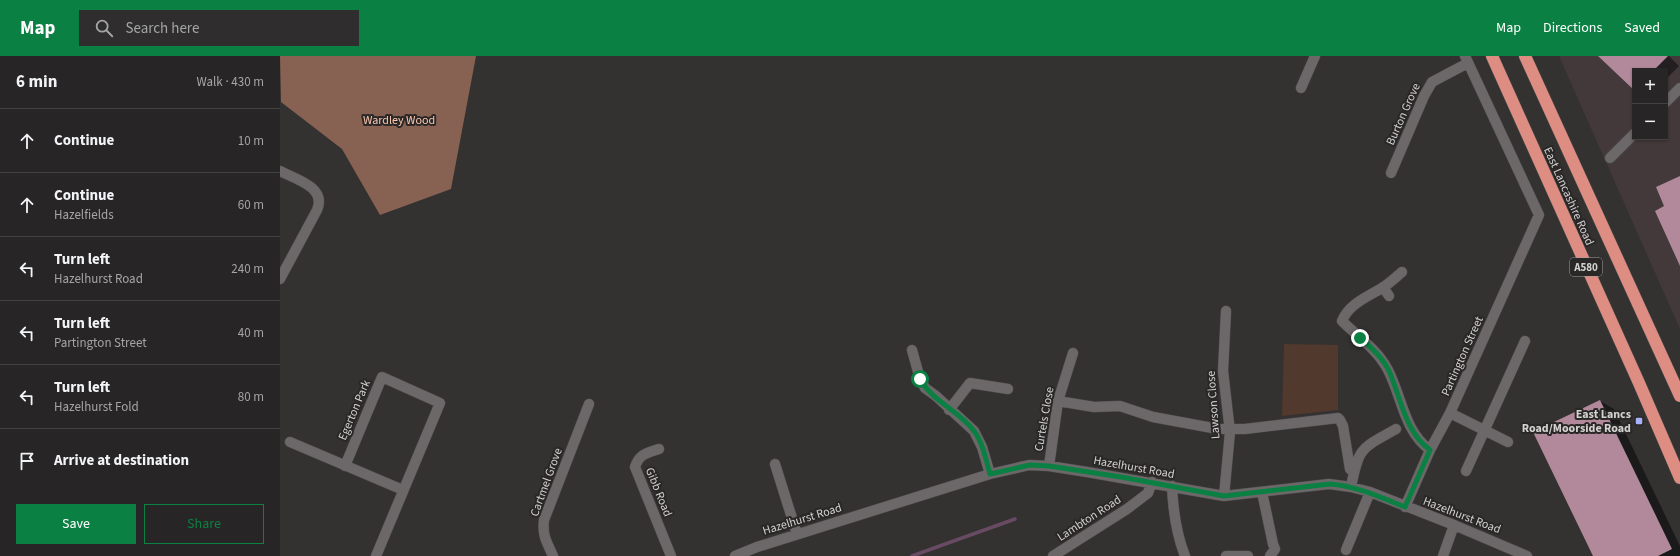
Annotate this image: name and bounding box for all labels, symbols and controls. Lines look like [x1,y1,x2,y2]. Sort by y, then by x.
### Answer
search box [79,10,359,46]
text: Map [20,15,55,42]
icon: search [93,17,115,39]
text: Search here [125,18,199,39]
text: Map [1496,18,1521,38]
text: Directions [1543,18,1602,38]
text: Saved [1624,18,1660,38]
map controls [1632,68,1668,140]
button: + [1632,68,1668,104]
text: 6 min [16,70,57,94]
text: Walk · 430 m [196,73,264,91]
street label: Burton Grove [1382,80,1425,148]
button: − [1632,104,1668,140]
park label: Wardley Wood [363,112,435,129]
icon: ahead [16,130,38,152]
text: Continue [54,130,114,151]
text: 10 m [238,132,264,150]
street label: East Lancashire Road [1539,144,1598,248]
text: Continue [54,185,114,206]
icon: ahead [16,194,38,216]
text: 60 m [238,196,264,214]
text: Hazelfields [54,206,114,224]
text: Turn left [54,249,110,270]
icon: left [16,258,38,280]
road number: A580 [1570,258,1602,276]
text: 240 m [231,260,264,278]
text: Hazelhurst Road [54,270,143,288]
text: Turn left [54,313,110,334]
street label: Partington Street [1437,314,1488,399]
icon: left [16,322,38,344]
text: 40 m [238,324,264,342]
route end [1351,329,1369,347]
text: Partington Street [54,334,147,352]
route start [911,370,929,388]
street label: Lawson Close [1203,370,1224,440]
text: Turn left [54,377,110,398]
street label: Egerton Park [334,377,375,443]
icon: left [16,386,38,408]
street label: Curtels Close [1030,386,1059,453]
text: 80 m [238,388,264,406]
text: Hazelhurst Fold [54,398,139,416]
place label: East Lancs Road/Moorside Road [1522,406,1631,437]
marker: East Lancs Road/Moorside Road [1634,416,1644,426]
street label: Cartmel Grove [526,445,567,519]
icon: arrive [16,450,38,472]
text: Arrive at destination [54,450,189,471]
street label: Hazelhurst Road [1092,452,1176,483]
street label: Gibb Road [641,465,676,519]
street label: Lambton Road [1054,491,1125,546]
street label: Hazelhurst Road [1420,493,1503,538]
street label: Hazelhurst Road [760,499,844,540]
button: Save [16,504,136,544]
button: Share [144,504,264,544]

